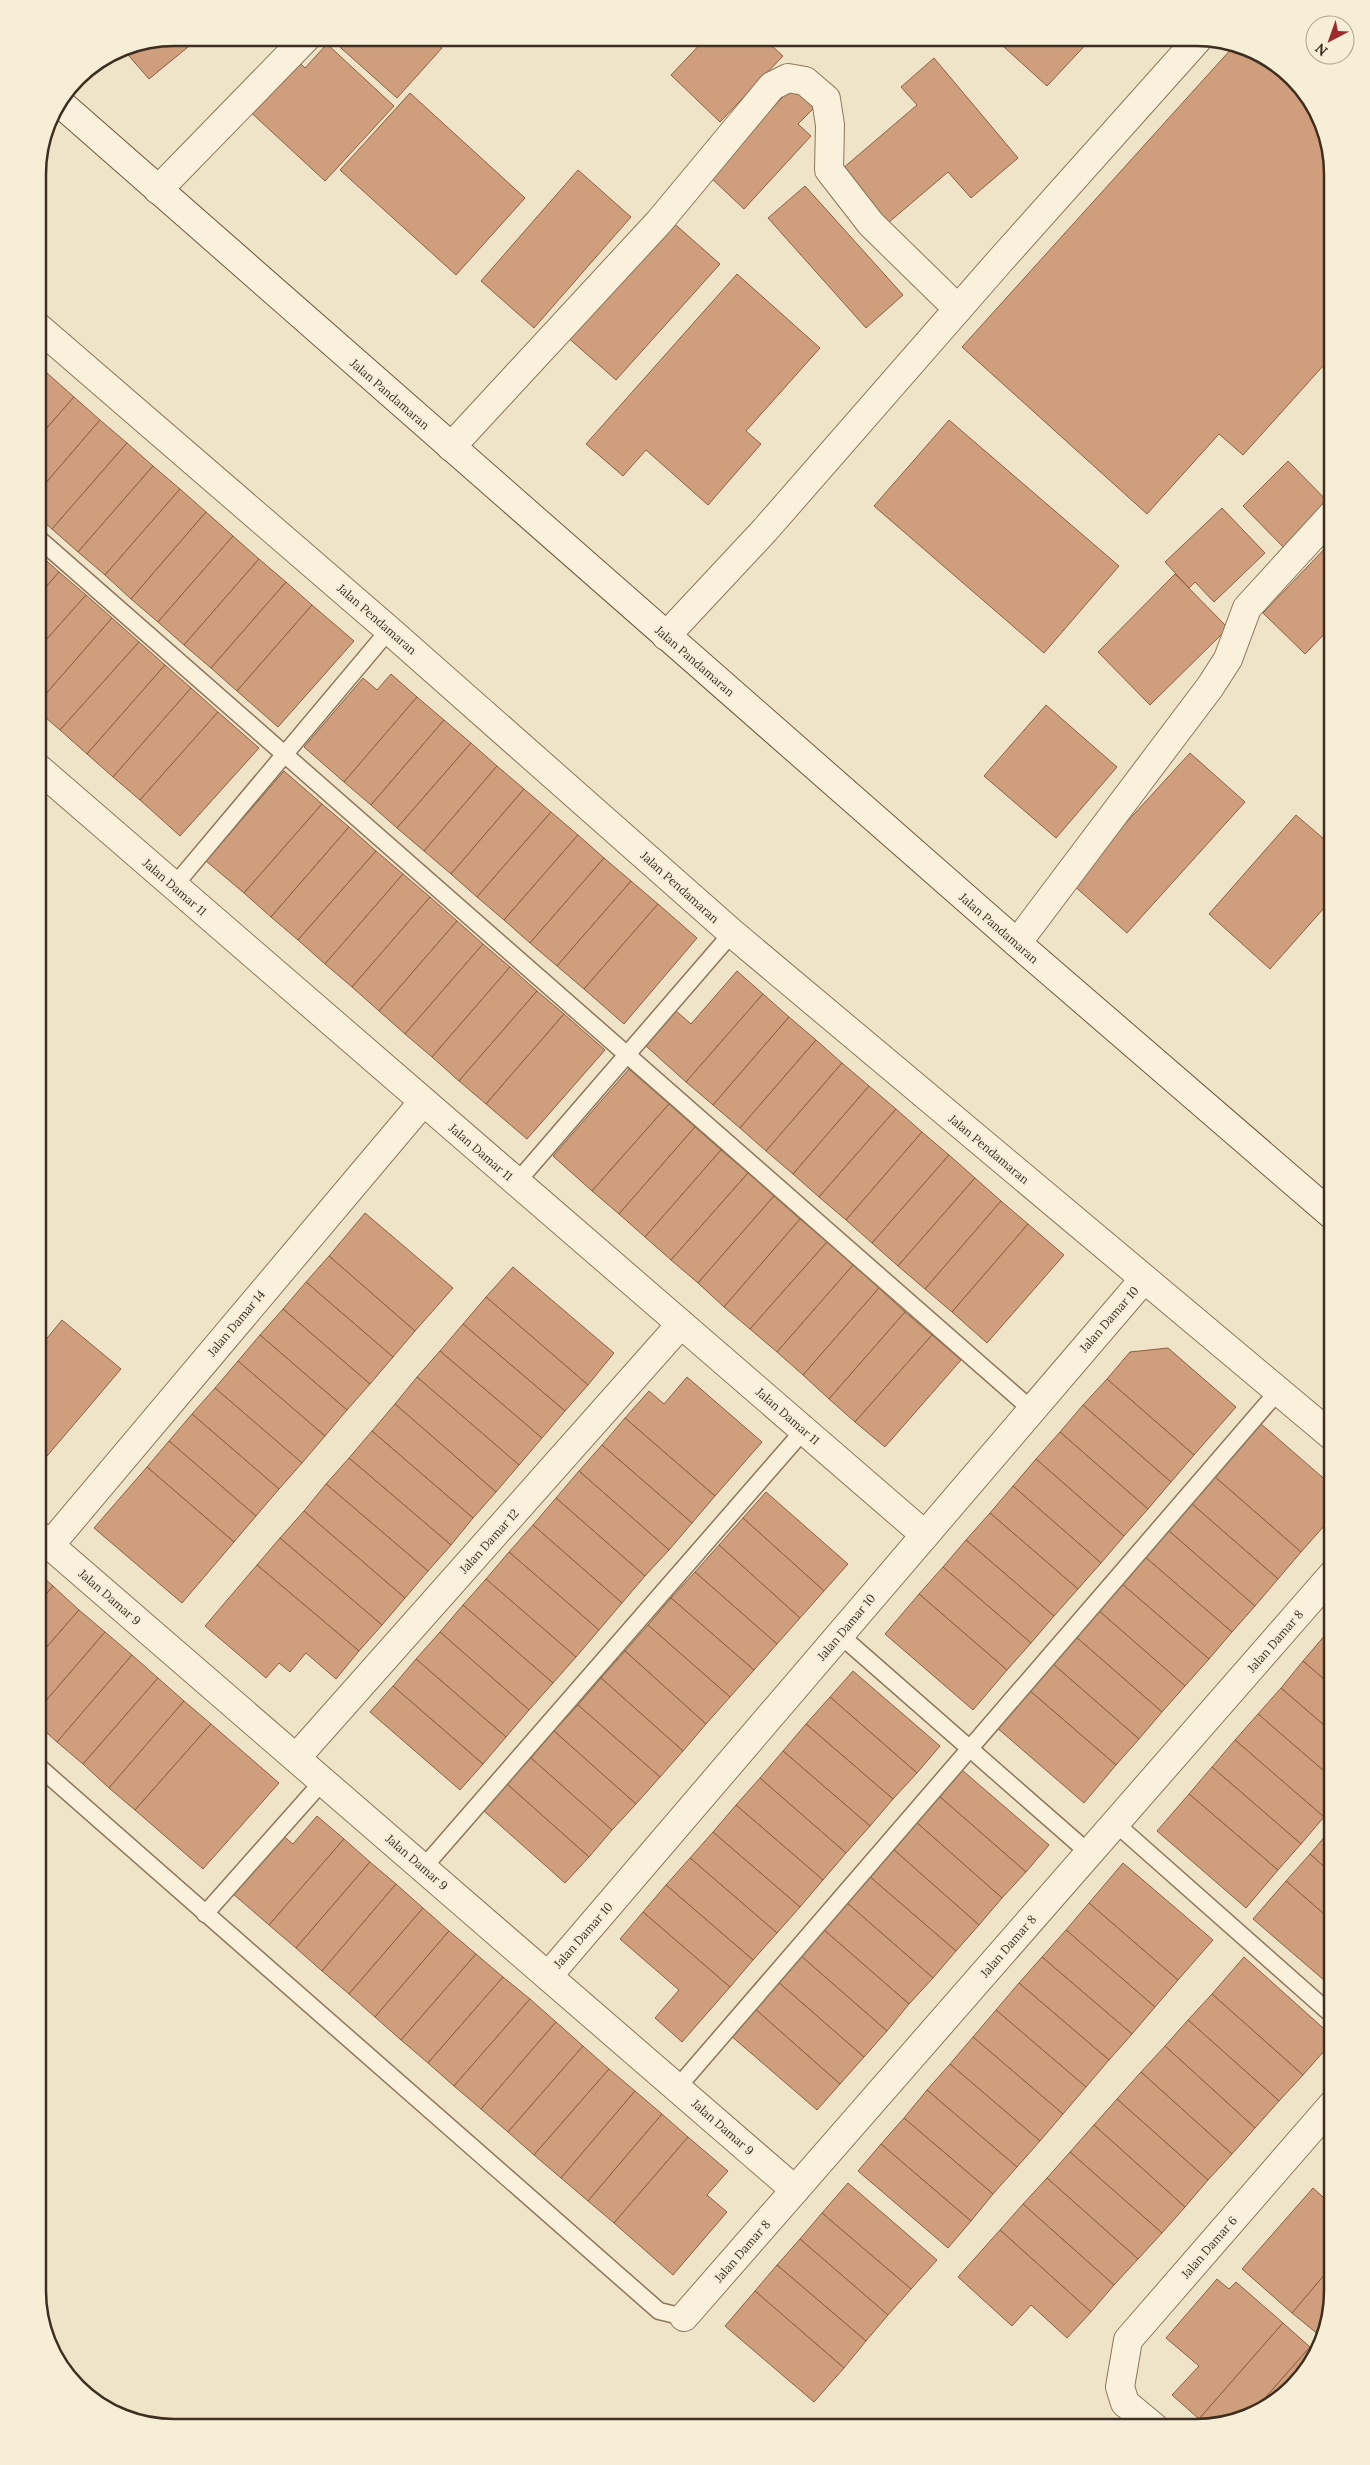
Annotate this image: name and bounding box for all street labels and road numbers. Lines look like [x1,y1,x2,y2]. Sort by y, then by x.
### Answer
street label: Jalan Pandamaran [347,355,433,432]
street label: Jalan Pendamaran [334,580,420,658]
street label: Jalan Pandamaran [652,622,738,699]
street label: Jalan Pendamaran [637,847,722,926]
street label: Jalan Damar 11 [139,855,210,919]
street label: Jalan Pandamaran [956,889,1042,966]
street label: Jalan Pendamaran [945,1110,1032,1187]
street label: Jalan Damar 11 [445,1120,516,1184]
street label: Jalan Damar 10 [1076,1283,1142,1356]
street label: Jalan Damar 14 [203,1287,268,1360]
street label: Jalan Damar 11 [752,1384,823,1448]
street label: Jalan Damar 12 [455,1506,522,1577]
street label: Jalan Damar 9 [75,1565,144,1628]
street label: Jalan Damar 10 [813,1591,878,1664]
street label: Jalan Damar 8 [1243,1607,1306,1676]
street label: Jalan Damar 9 [382,1830,451,1893]
street label: Jalan Damar 10 [550,1899,616,1972]
street label: Jalan Damar 8 [976,1912,1039,1981]
street label: Jalan Damar 9 [688,2095,757,2158]
street label: Jalan Damar 6 [1177,2213,1240,2282]
street label: Jalan Damar 8 [710,2217,773,2286]

